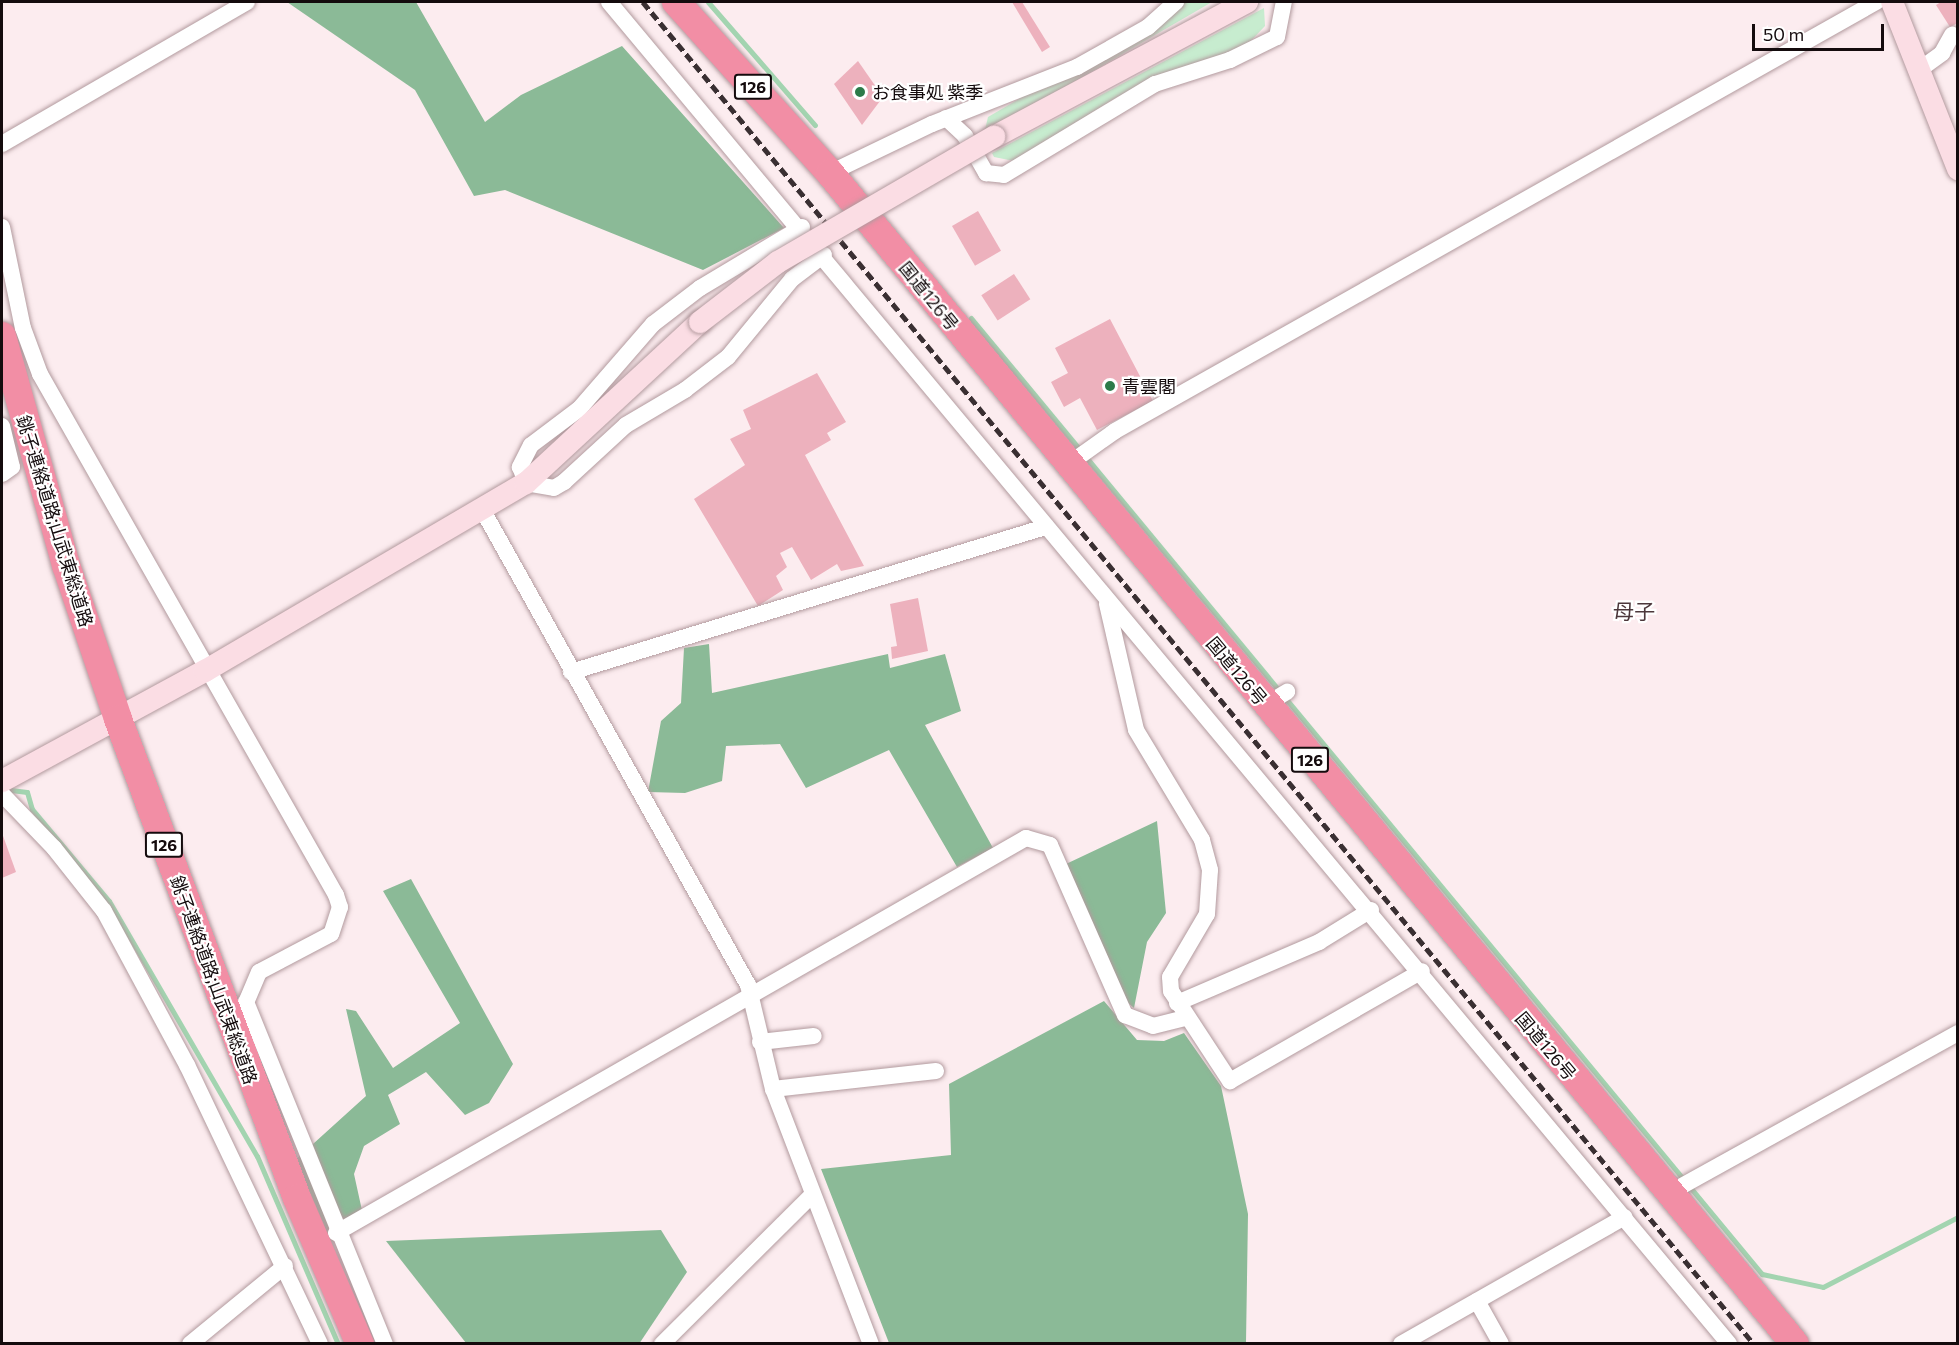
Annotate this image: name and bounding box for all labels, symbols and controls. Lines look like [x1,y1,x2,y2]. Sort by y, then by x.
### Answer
scale bar [1755,12,1887,50]
text: 50 m [1763,23,1804,45]
road number: 126 [734,74,772,100]
place label: お食事処 紫季 [872,81,983,103]
marker: お食事処 紫季 [853,85,867,99]
street label: 国道126号 [895,257,963,335]
place label: 青雲閣 [1122,375,1176,397]
marker: 青雲閣 [1103,379,1117,393]
street label: 銚子連絡道路;山武東総道路 [12,413,98,629]
district label: 母子 [1613,598,1655,624]
street label: 国道126号 [1202,632,1272,710]
road number: 126 [1290,747,1330,773]
road number: 126 [144,832,184,858]
street label: 銚子連絡道路;山武東総道路 [166,873,262,1087]
street label: 国道126号 [1511,1007,1581,1085]

